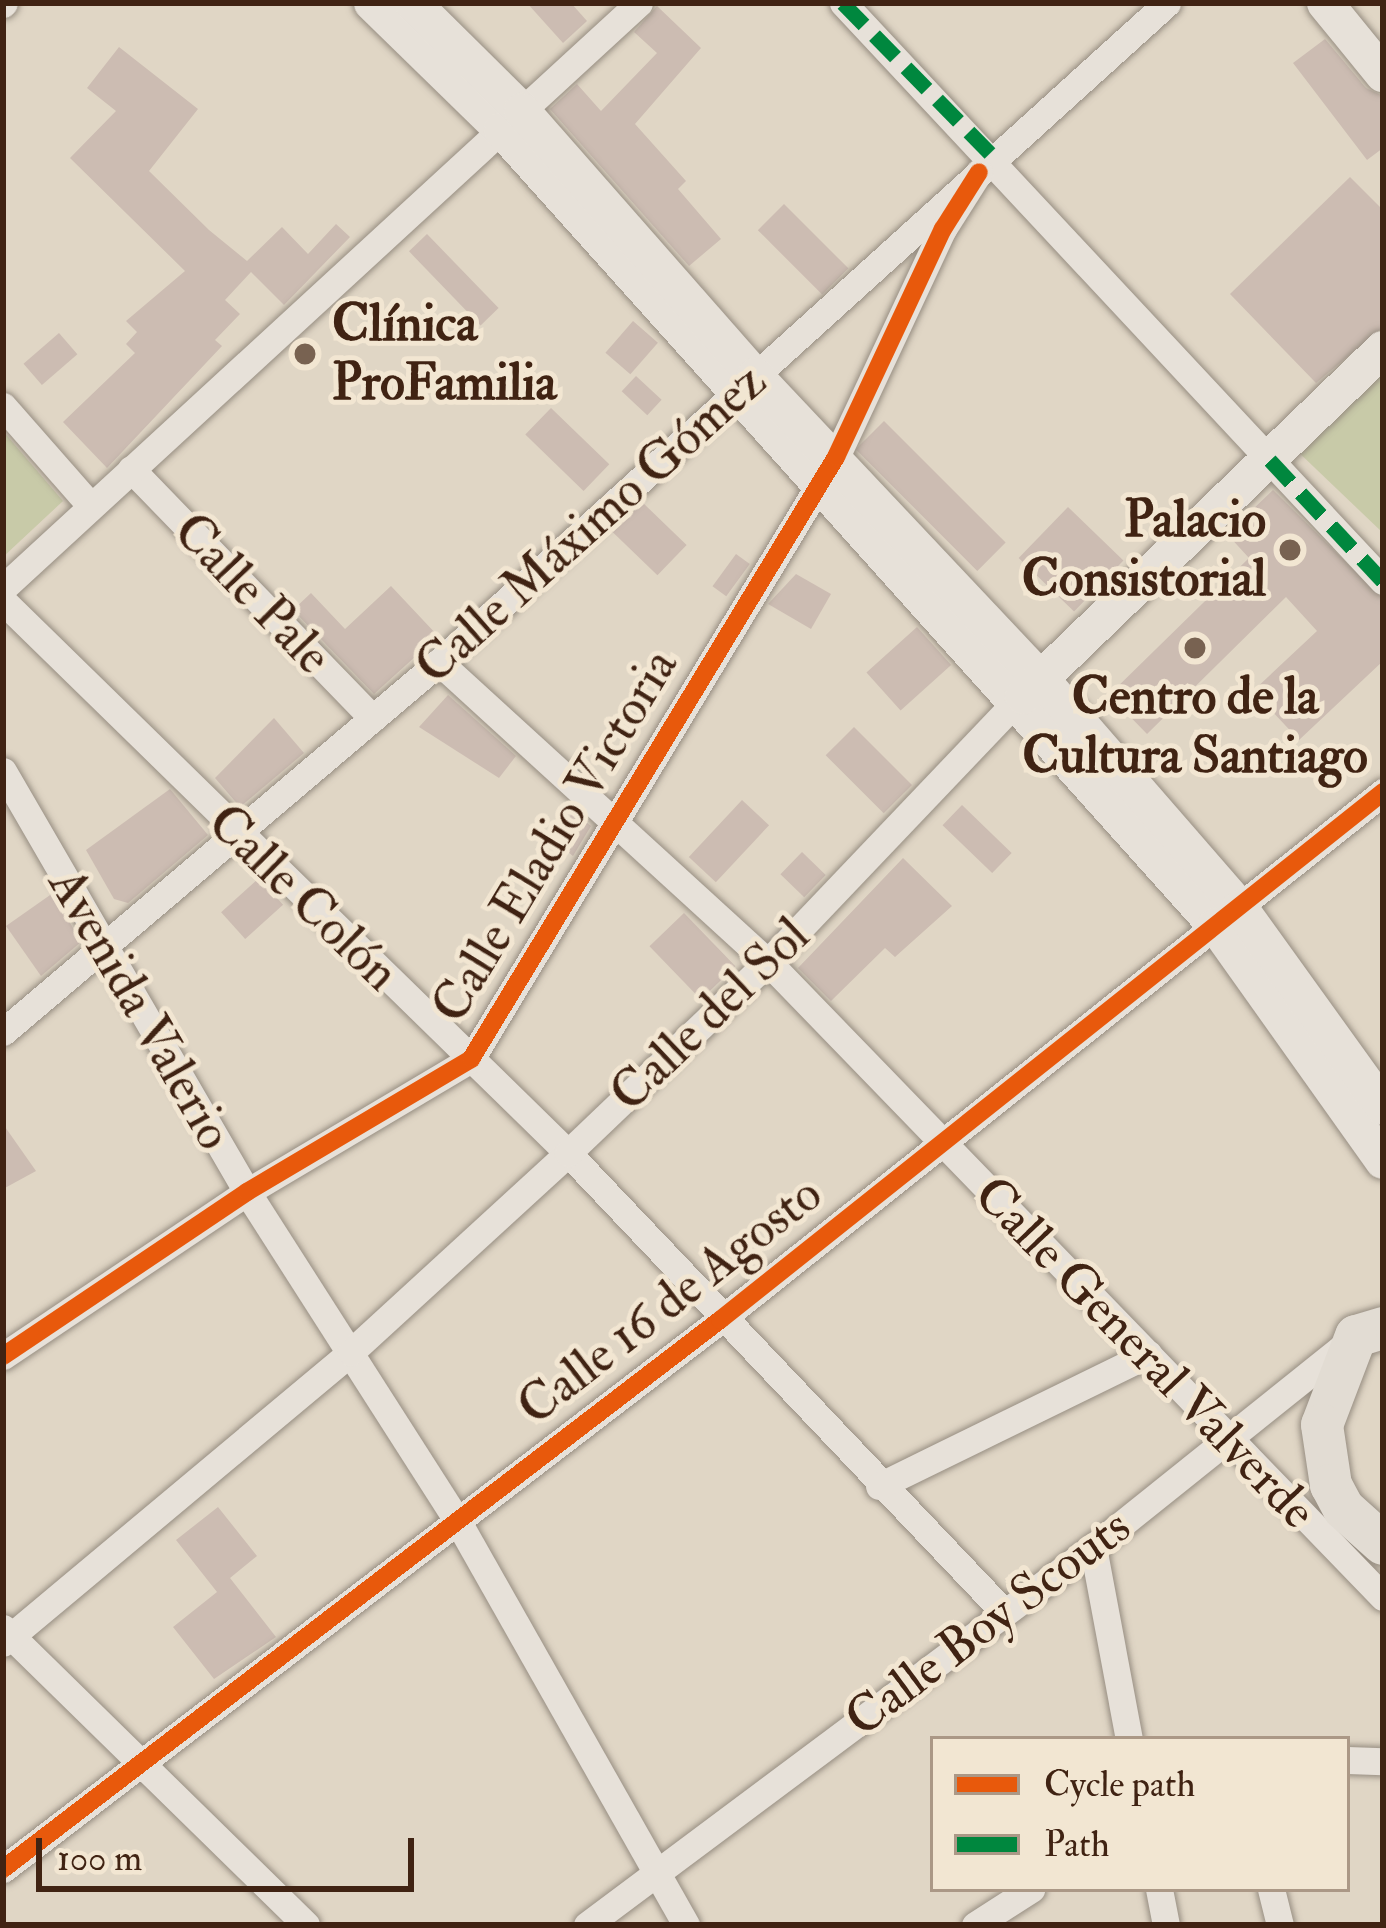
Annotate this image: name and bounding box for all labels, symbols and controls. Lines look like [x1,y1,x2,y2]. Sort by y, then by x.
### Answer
place label: Clínica ProFamilia [332,294,557,414]
marker: Clínica ProFamilia [289,338,321,370]
street label: Calle Máximo Gómez [403,351,779,697]
place label: Palacio Consistorial [1022,490,1266,610]
street label: Calle Pale [161,501,343,687]
marker: Palacio Consistorial [1277,537,1303,563]
marker: Centro de la Cultura Santiago [1182,635,1208,661]
street label: Calle Eladio Victoria [419,638,691,1034]
place label: Centro de la Cultura Santiago [1022,667,1368,787]
street label: Calle Colón [195,792,411,1004]
street label: Avenida Valerio [35,858,245,1160]
street label: Calle del Sol [598,905,822,1125]
street label: Calle 16 de Agosto [506,1164,834,1438]
street label: Calle General Valverde [961,1164,1329,1542]
street label: Calle Boy Scouts [834,1496,1142,1750]
legend [930,1736,1350,1892]
text: Cycle path [1044,1762,1195,1807]
scale bar [42,1814,420,1888]
text: Path [1044,1822,1110,1867]
text: 100 m [57,1836,142,1881]

